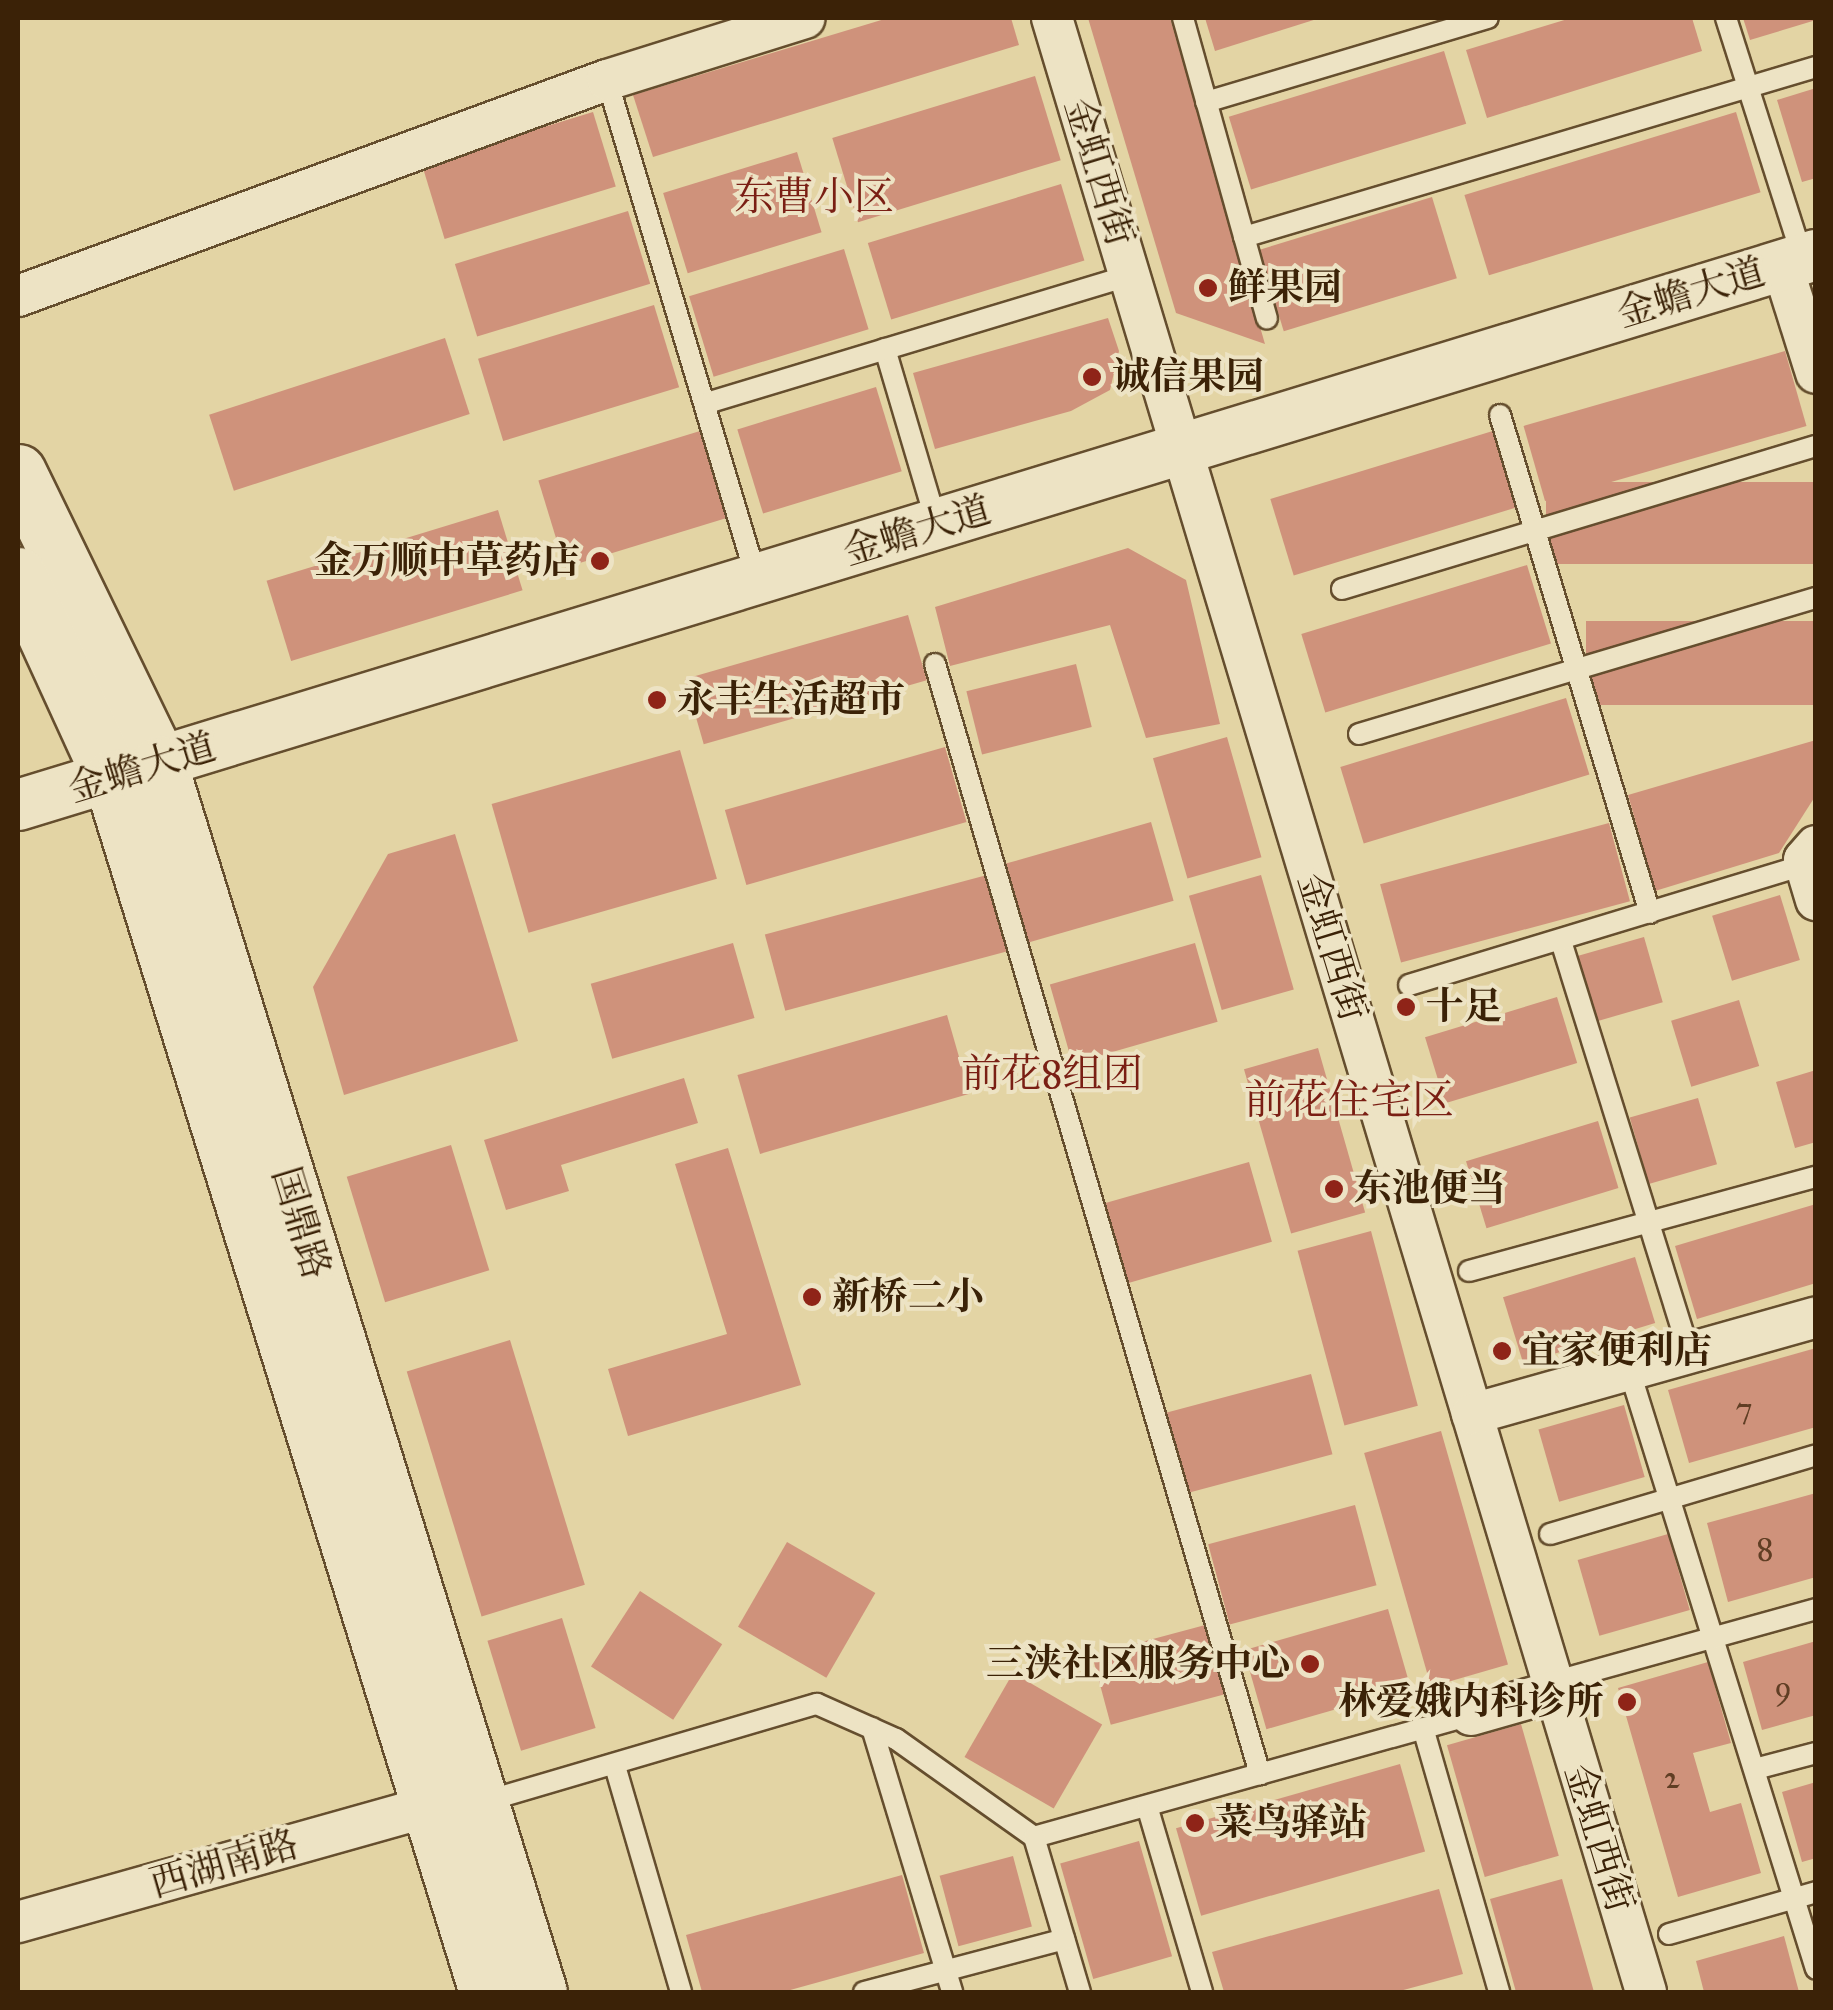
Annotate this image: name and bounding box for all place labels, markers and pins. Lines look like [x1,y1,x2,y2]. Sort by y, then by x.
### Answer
place label: 鲜果园 [1228,265,1342,311]
marker: 鲜果园 [1197,277,1219,299]
place label: 诚信果园 [1112,354,1264,400]
marker: 诚信果园 [1081,366,1103,388]
place label: 金万顺中草药店 [314,538,580,584]
marker: 金万顺中草药店 [589,550,611,572]
place label: 永丰生活超市 [677,677,905,723]
marker: 永丰生活超市 [646,689,668,711]
place label: 十足 [1426,984,1502,1030]
marker: 十足 [1395,996,1417,1018]
place label: 东池便当 [1354,1166,1506,1212]
marker: 东池便当 [1323,1178,1345,1200]
place label: 新桥二小 [832,1274,984,1320]
marker: 新桥二小 [801,1286,823,1308]
place label: 宜家便利店 [1522,1328,1712,1374]
marker: 宜家便利店 [1491,1340,1513,1362]
place label: 三浃社区服务中心 [986,1641,1290,1687]
marker: 三浃社区服务中心 [1299,1653,1321,1675]
place label: 林爱娥内科诊所 [1338,1679,1604,1725]
marker: 林爱娥内科诊所 [1614,1689,1640,1715]
place label: 菜鸟驿站 [1215,1800,1367,1846]
marker: 菜鸟驿站 [1184,1812,1206,1834]

